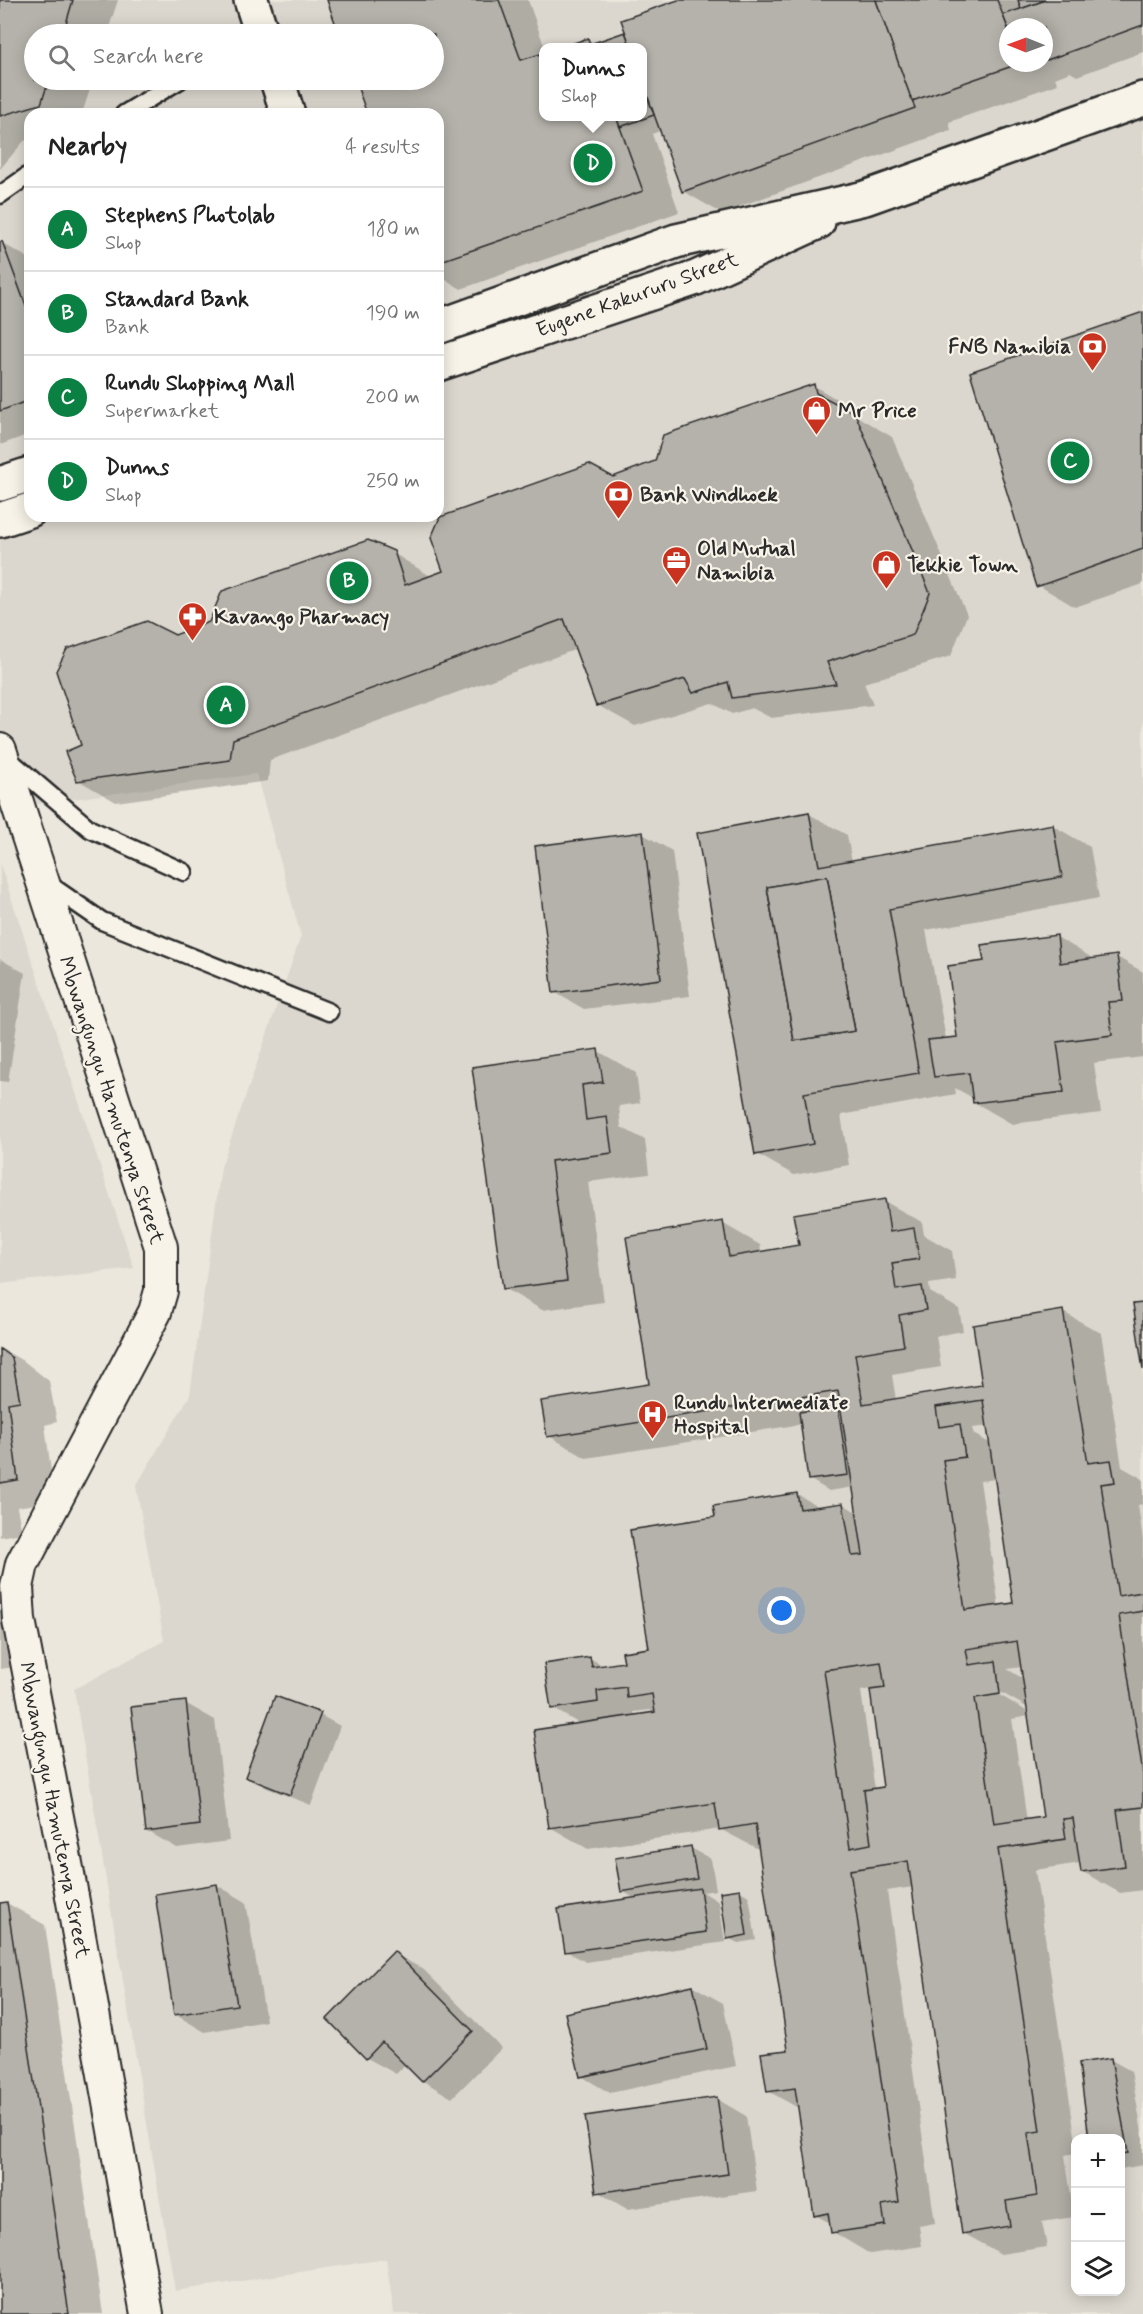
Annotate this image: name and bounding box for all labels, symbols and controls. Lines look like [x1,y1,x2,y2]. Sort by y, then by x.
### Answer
north arrow [999,18,1053,72]
search box [24,24,444,90]
icon: search [45,41,78,74]
text: Search here [93,43,204,71]
popup [539,43,647,121]
text: Dunns [561,55,625,83]
text: Shop [561,83,598,110]
text: Nearby [48,130,127,164]
text: 4 results [345,134,420,161]
pin: D [574,140,612,186]
text: Stephens Photolab [105,202,275,230]
text: A [61,216,74,243]
text: 180 m [367,216,420,243]
text: Shop [105,230,142,257]
street label: Eugene Kakururu Street [532,245,743,345]
text: Standard Bank [105,286,249,314]
text: B [61,300,74,327]
text: 190 m [366,300,420,327]
text: Bank [105,314,149,341]
bank icon: FNB Namibia [1076,330,1108,372]
place label: FNB Namibia [948,333,1071,361]
text: Rundu Shopping Mall [105,370,295,398]
text: C [60,384,75,411]
text: 200 m [365,384,420,411]
shop icon: Mr Price [801,394,833,436]
place label: Mr Price [838,397,917,425]
text: Supermarket [105,398,219,425]
pin: C [1050,438,1090,484]
text: Dunns [105,454,169,482]
text: D [61,468,74,495]
text: 250 m [366,468,420,495]
bank icon: Bank Windhoek [603,478,635,520]
place label: Bank Windhoek [640,481,778,509]
text: Shop [105,482,142,509]
place label: Old Mutual Namibia [697,535,796,587]
office icon: Old Mutual Namibia [660,544,692,586]
shop icon: Tekkie Town [870,548,902,590]
place label: Tekkie Town [907,551,1018,579]
pin: B [330,558,368,604]
pharmacy icon: Kavango Pharmacy [177,600,209,642]
place label: Kavango Pharmacy [214,603,389,631]
pin: A [206,682,246,728]
street label: Mbwangungu Hamutenya Street [49,953,171,1249]
place label: Rundu Intermediate Hospital [674,1389,849,1441]
hospital icon: Rundu Intermediate Hospital [637,1398,669,1440]
your location [767,1596,796,1625]
street label: Mbwangungu Hamutenya Street [10,1660,97,1962]
map controls [1071,2134,1125,2296]
button: + [1071,2134,1125,2188]
button: − [1071,2188,1125,2242]
button: layers [1071,2242,1125,2296]

